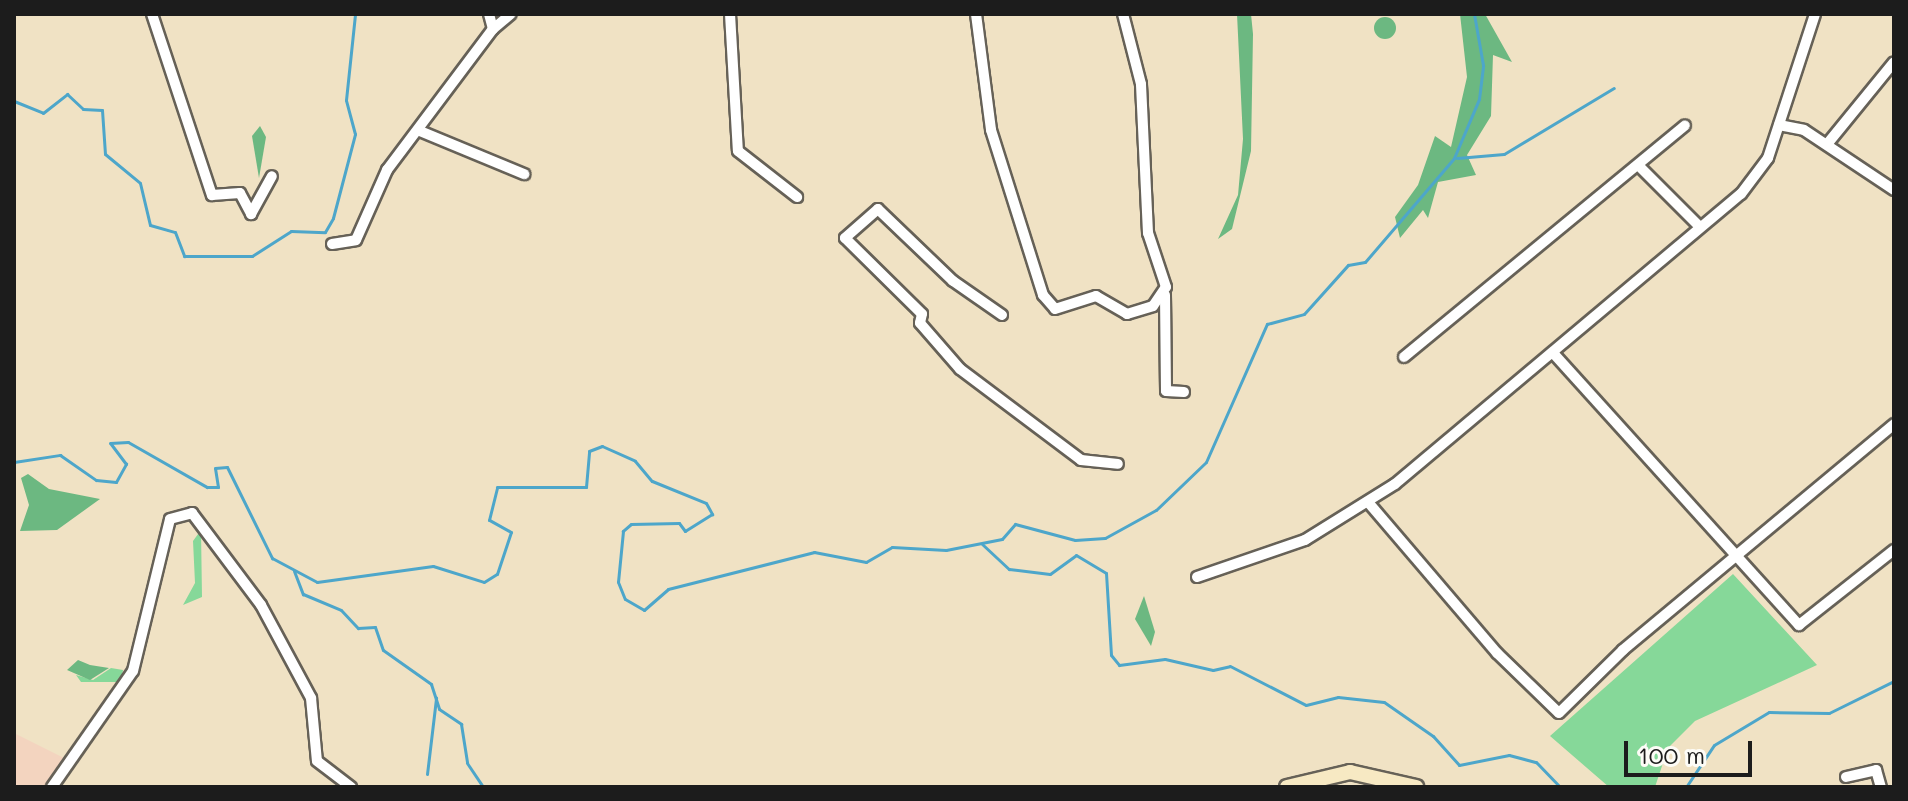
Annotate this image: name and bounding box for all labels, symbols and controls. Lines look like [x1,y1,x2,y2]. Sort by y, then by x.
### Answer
scale bar [1628,725,1756,775]
text: 100 m [1638,739,1705,770]

